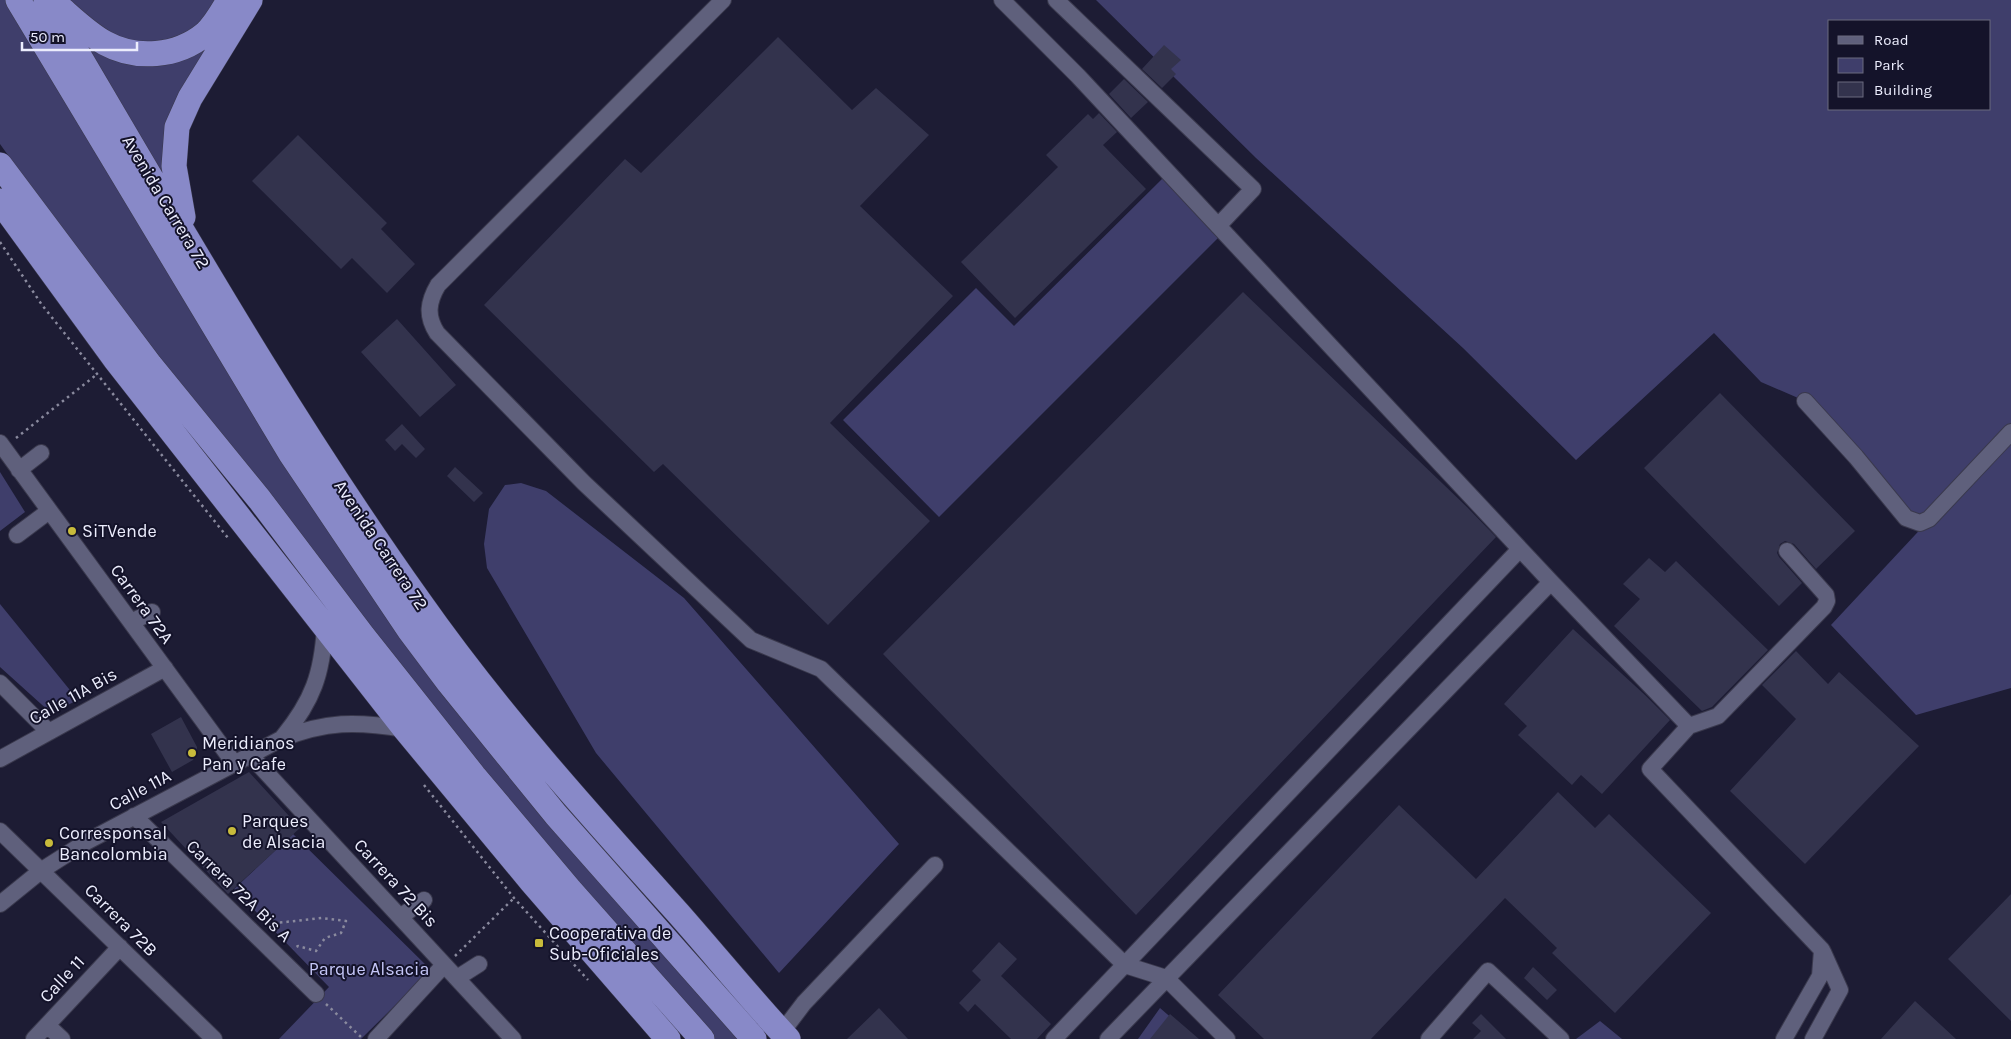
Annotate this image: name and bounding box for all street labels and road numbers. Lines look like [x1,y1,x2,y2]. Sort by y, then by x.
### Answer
street label: Avenida Carrera 72 [117,131,215,273]
street label: Avenida Carrera 72 [329,476,433,614]
street label: Carrera 72A [106,560,178,648]
street label: Calle 11A Bis [25,663,121,729]
street label: Calle 11A [105,765,175,815]
street label: Carrera 72 Bis [349,834,443,932]
street label: Carrera 72A Bis A [182,835,296,947]
street label: Carrera 72B [80,879,162,961]
street label: Calle 11 [35,951,89,1007]

